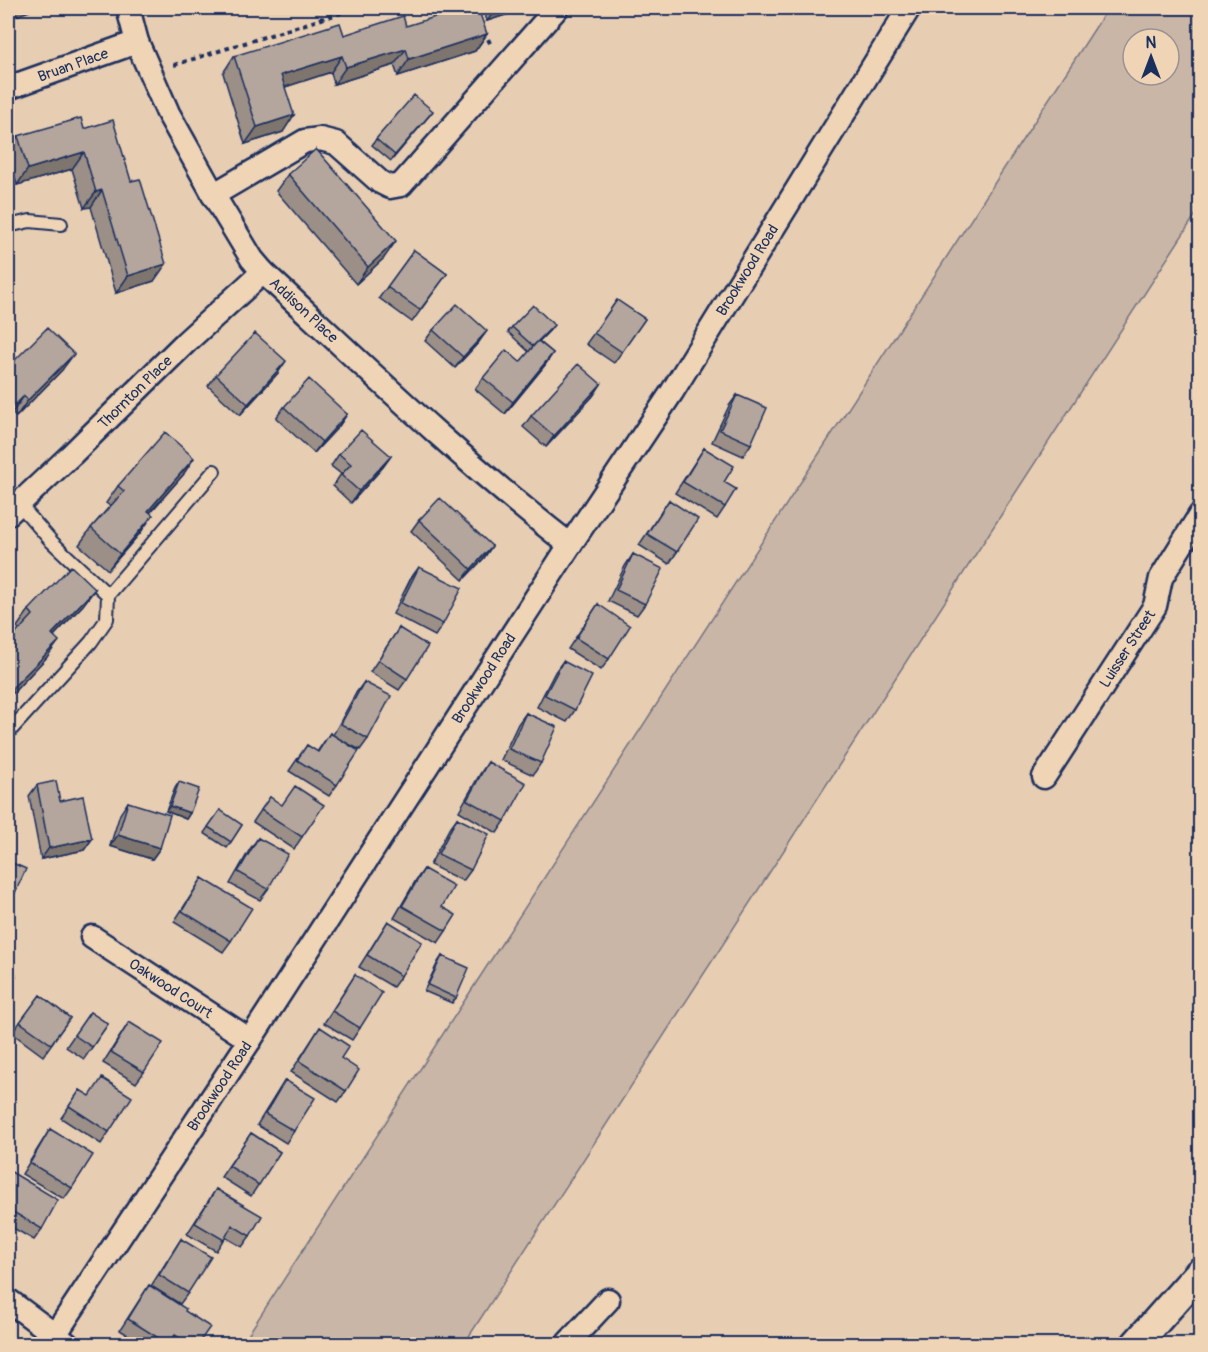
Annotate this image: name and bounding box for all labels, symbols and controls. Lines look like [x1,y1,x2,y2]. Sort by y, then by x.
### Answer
north arrow [1121,27,1181,87]
text: N [1146,33,1157,53]
street label: Bruan Place [35,44,112,87]
street label: Brookwood Road [712,221,783,320]
street label: Addison Place [265,274,342,348]
street label: Thornton Place [94,351,177,433]
street label: Luisser Street [1096,606,1160,691]
street label: Brookwood Road [448,630,520,727]
street label: Oakwood Court [125,955,217,1023]
street label: Brookwood Road [183,1038,256,1135]

